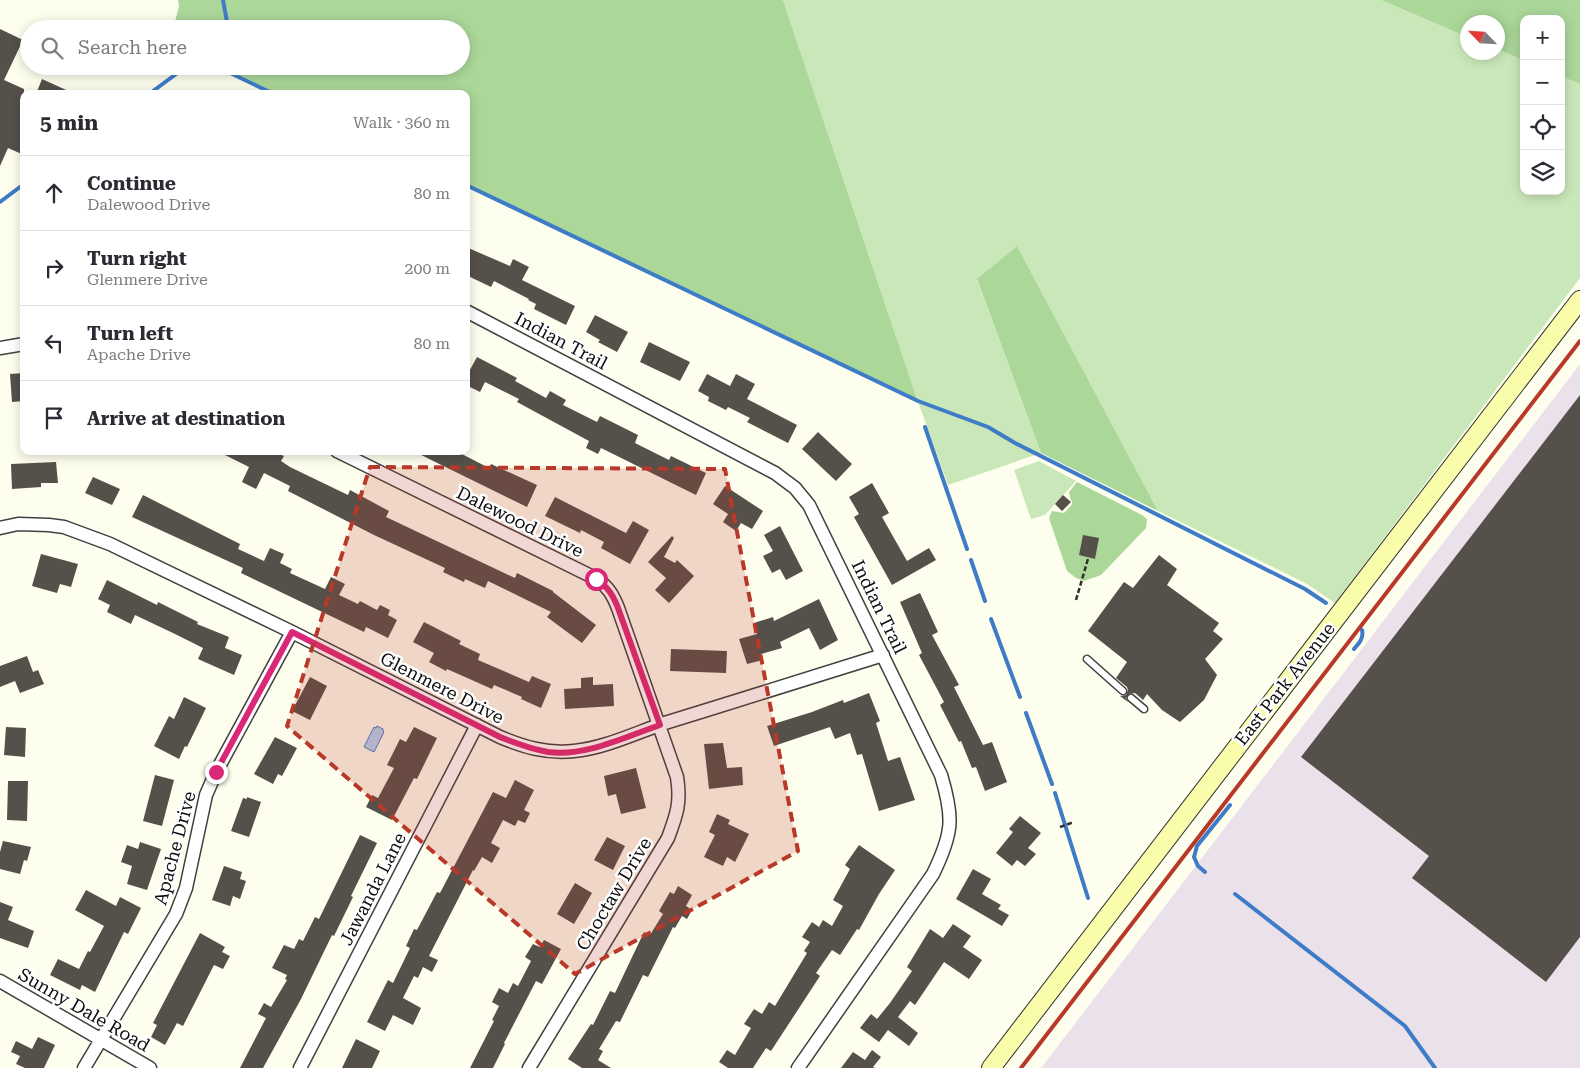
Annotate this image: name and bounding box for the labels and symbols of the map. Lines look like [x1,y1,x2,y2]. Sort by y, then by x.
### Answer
north arrow [1460,15,1505,60]
street label: Indian Trail [511,307,611,374]
street label: Dalewood Drive [453,482,587,561]
street label: Indian Trail [848,556,911,657]
route start [585,568,608,591]
street label: East Park Avenue [1230,618,1339,749]
street label: Glenmere Drive [377,647,508,728]
route end [205,761,228,784]
street label: Apache Drive [149,789,200,907]
street label: Jawanda Lane [335,829,410,949]
street label: Choctaw Drive [572,833,656,954]
street label: Sunny Dale Road [15,963,154,1056]

